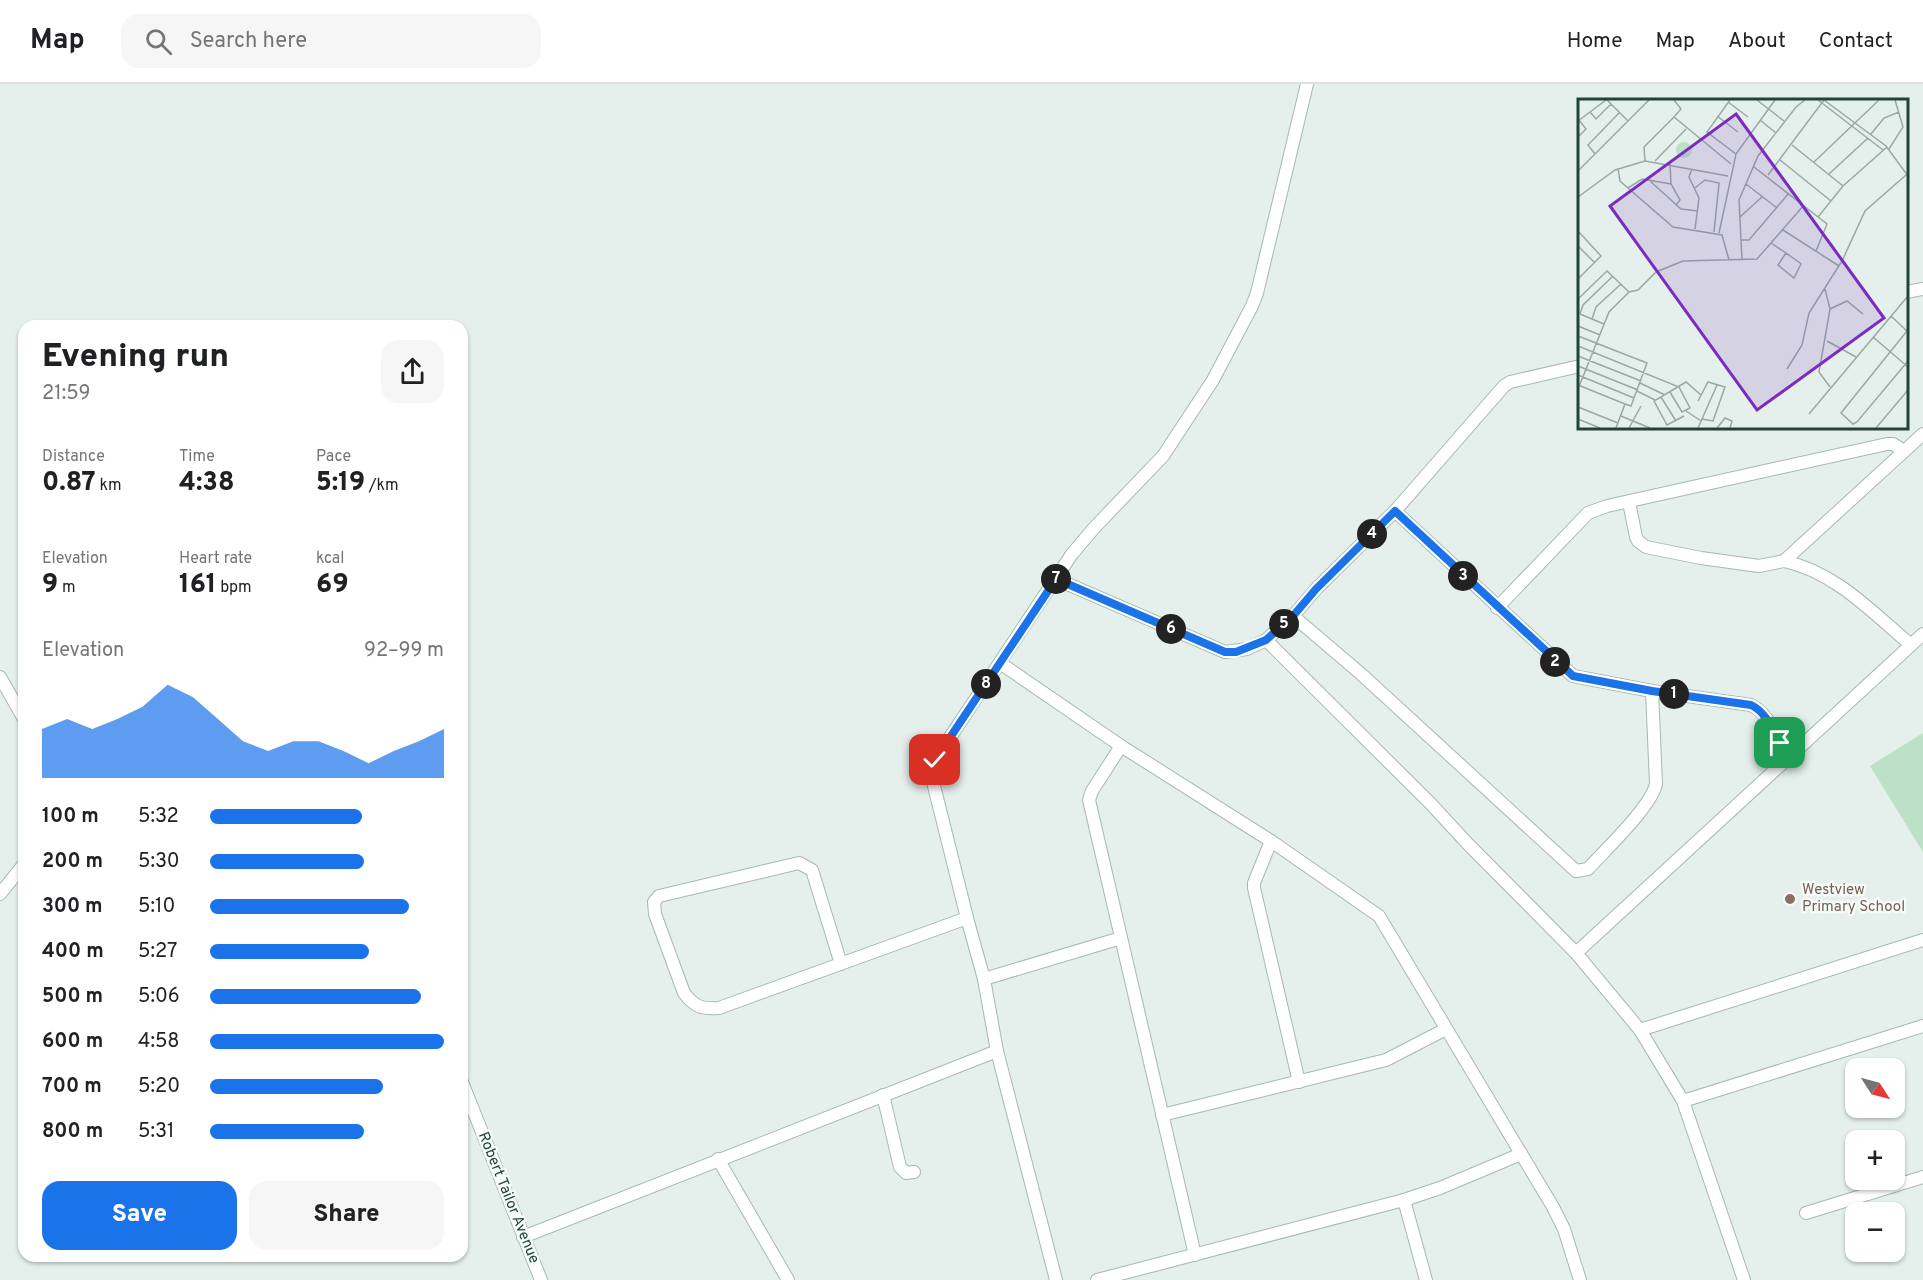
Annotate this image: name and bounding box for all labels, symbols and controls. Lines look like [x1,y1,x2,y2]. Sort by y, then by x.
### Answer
search box [121,14,541,68]
text: Map [30,23,85,59]
icon: search [142,25,175,58]
text: Search here [190,28,307,55]
text: Home [1567,28,1623,55]
text: Map [1656,28,1695,55]
text: About [1728,28,1786,55]
text: Contact [1819,28,1893,55]
inset map [1578,99,1908,429]
text: Evening run [42,337,229,379]
button: share [381,340,444,403]
text: 21:59 [42,381,90,407]
text: Distance [42,447,105,467]
text: Time [179,447,215,467]
text: Pace [316,447,351,467]
text: 0.87 [42,467,96,500]
text: 4:38 [179,467,234,500]
text: 5:19 [316,467,365,500]
text: km [96,476,122,496]
text: /km [365,476,399,496]
pin: 4 [1357,519,1387,549]
text: 4 [1367,524,1377,544]
text: Elevation [42,549,108,569]
text: Heart rate [179,549,252,569]
text: kcal [316,549,344,569]
pin: 3 [1448,561,1478,591]
pin: 7 [1041,564,1071,594]
text: 3 [1458,566,1468,586]
text: 9 [42,569,58,602]
text: 161 [179,569,216,602]
text: 69 [316,569,349,602]
text: 7 [1052,569,1060,589]
text: m [58,578,75,598]
text: bpm [216,578,252,598]
pin: 5 [1269,609,1299,639]
pin: 6 [1156,614,1186,644]
text: 5 [1279,614,1289,634]
text: 6 [1166,619,1176,639]
text: Elevation [42,638,124,664]
text: 92–99 m [364,638,444,664]
pin: 2 [1540,647,1570,677]
text: 2 [1550,652,1560,672]
pin: 8 [971,669,1001,699]
text: 8 [981,674,991,694]
pin: 1 [1659,679,1689,709]
text: 1 [1671,684,1677,704]
pin [1754,717,1805,768]
icon: arrive [1763,726,1796,759]
pin [909,734,960,785]
icon: check [918,743,951,776]
text: 100 m [42,804,99,830]
text: 5:32 [138,804,179,830]
text: 200 m [42,849,103,875]
text: 5:30 [138,849,180,875]
place label: Westview Primary School [1802,881,1905,917]
marker: Westview Primary School [1783,892,1797,906]
text: 300 m [42,894,103,920]
text: 5:10 [138,894,175,920]
text: 400 m [42,939,104,965]
text: 5:27 [138,939,177,965]
text: 500 m [42,984,103,1010]
text: 5:06 [138,984,180,1010]
text: 600 m [42,1029,103,1055]
text: 4:58 [138,1029,180,1055]
north arrow [1845,1058,1905,1118]
map controls [1845,1058,1905,1262]
text: 700 m [42,1074,102,1100]
text: 5:20 [138,1074,180,1100]
text: 800 m [42,1119,103,1145]
text: 5:31 [138,1119,174,1145]
street label: Robert Tailor Avenue [473,1129,543,1267]
button: + [1845,1130,1905,1190]
button: Save [42,1181,237,1250]
button: Share [249,1181,444,1250]
button: − [1845,1202,1905,1262]

